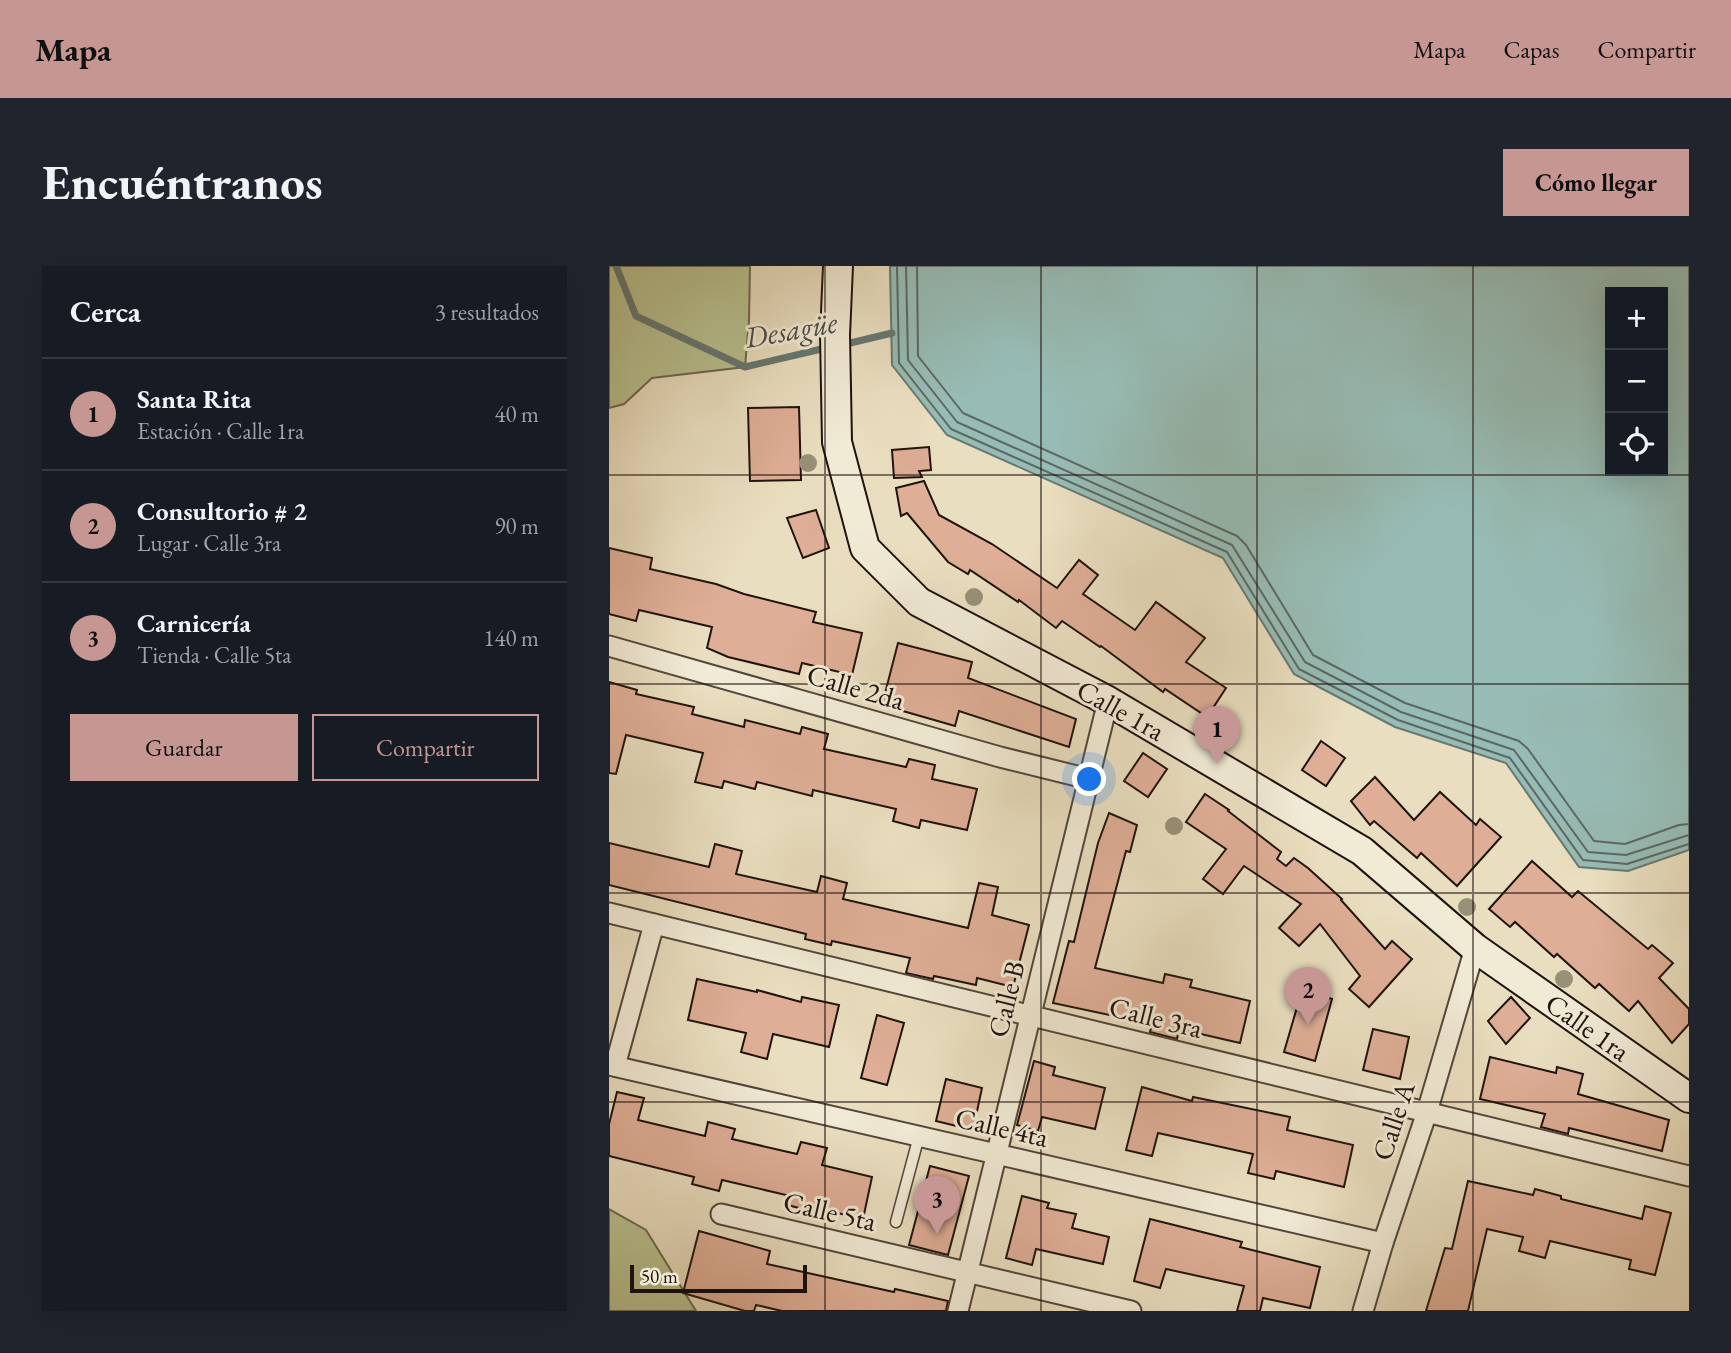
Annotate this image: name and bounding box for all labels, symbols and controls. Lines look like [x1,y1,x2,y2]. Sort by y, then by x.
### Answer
text: Mapa [35,28,112,71]
text: Mapa [1413,34,1465,65]
text: Capas [1503,34,1559,65]
text: Compartir [1597,34,1696,65]
button: Cómo llegar [1503,149,1689,216]
text: Encuéntranos [42,150,323,214]
map controls [1605,287,1668,476]
button: + [1605,287,1668,350]
text: Cerca [70,292,141,331]
text: 3 resultados [435,297,539,327]
water label: Desagüe [741,302,841,357]
button: − [1605,350,1668,413]
text: Santa Rita [137,382,251,416]
text: 1 [87,399,99,429]
text: 40 m [494,399,539,429]
button: locate [1605,413,1668,476]
text: Estación · Calle 1ra [137,416,304,446]
text: Consultorio # 2 [137,494,307,528]
text: 2 [87,511,99,541]
text: 90 m [494,511,539,541]
text: Lugar · Calle 3ra [137,528,281,558]
text: Carnicería [137,606,251,640]
text: 3 [87,623,99,653]
text: 140 m [483,623,539,653]
text: Tienda · Calle 5ta [137,640,291,670]
street label: Calle 2da [803,656,910,718]
street label: Calle 1ra [1071,671,1172,749]
pin: 1 [1194,706,1240,764]
button: Guardar [70,714,298,781]
button: Compartir [312,714,539,781]
your location [1072,762,1106,796]
street label: Calle B [979,957,1033,1041]
pin: 2 [1285,967,1331,1025]
street label: Calle 1ra [1539,985,1638,1069]
street label: Calle 3ra [1106,988,1207,1046]
street label: Calle A [1363,1077,1423,1165]
street label: Calle 4ta [952,1099,1053,1155]
pin: 3 [914,1176,960,1234]
street label: Calle 5ta [780,1183,881,1239]
scale bar [630,1262,807,1294]
text: 50 m [641,1264,678,1289]

